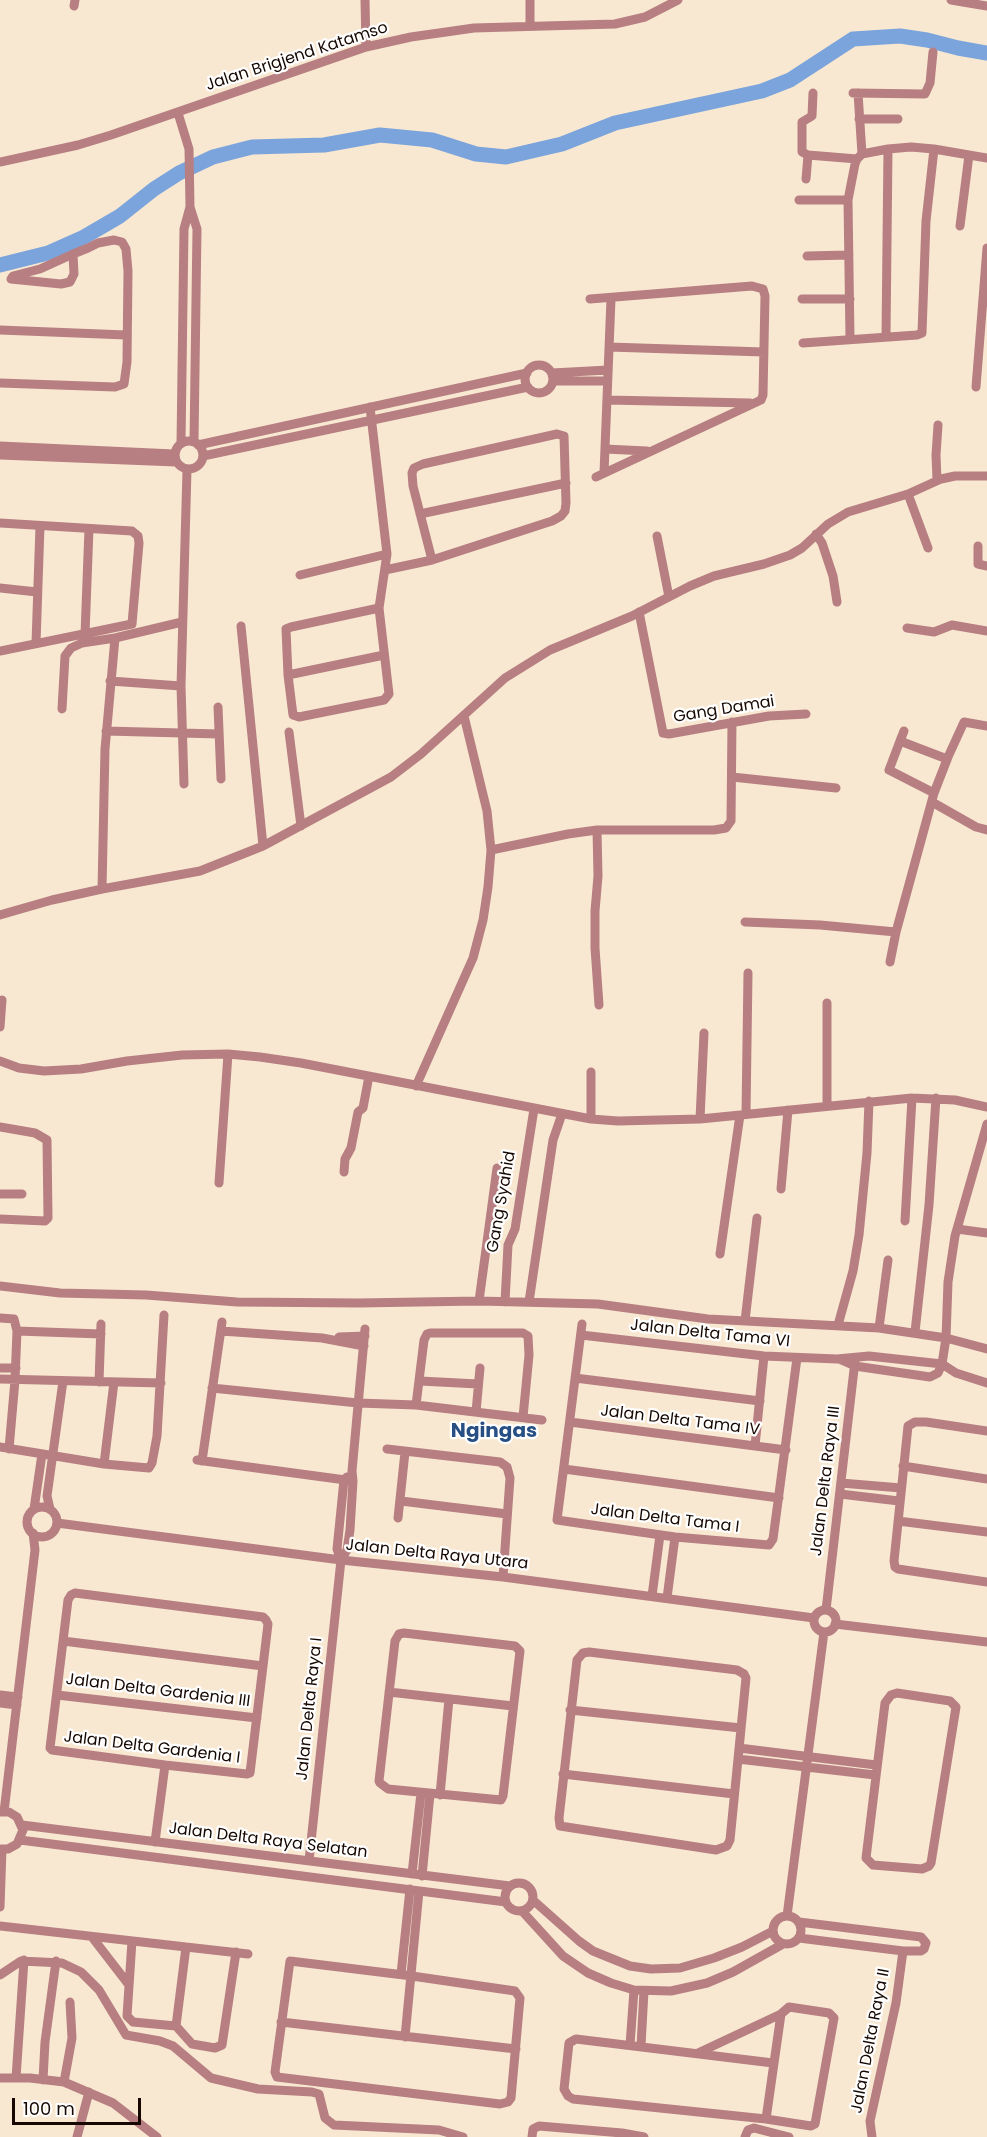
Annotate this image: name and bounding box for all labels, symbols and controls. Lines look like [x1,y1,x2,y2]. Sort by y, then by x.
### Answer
street label: Jalan Brigjend Katamso [203,18,391,96]
street label: Gang Damai [672,693,776,727]
street label: Gang Syahid [484,1150,520,1254]
street label: Jalan Delta Tama VI [629,1316,791,1352]
street label: Jalan Delta Tama IV [599,1402,761,1440]
street label: Jalan Delta Raya III [807,1405,845,1557]
district label: Ngingas [451,1420,537,1444]
street label: Jalan Delta Tama I [590,1500,740,1538]
street label: Jalan Delta Raya Utara [345,1536,529,1574]
street label: Jalan Delta Raya I [293,1637,327,1781]
street label: Jalan Delta Gardenia III [65,1670,251,1712]
street label: Jalan Delta Gardenia I [63,1728,241,1768]
street label: Jalan Delta Raya Selatan [167,1819,369,1863]
street label: Jalan Delta Raya II [848,1967,894,2115]
scale bar [15,2086,144,2124]
text: 100 m [23,2096,75,2121]

